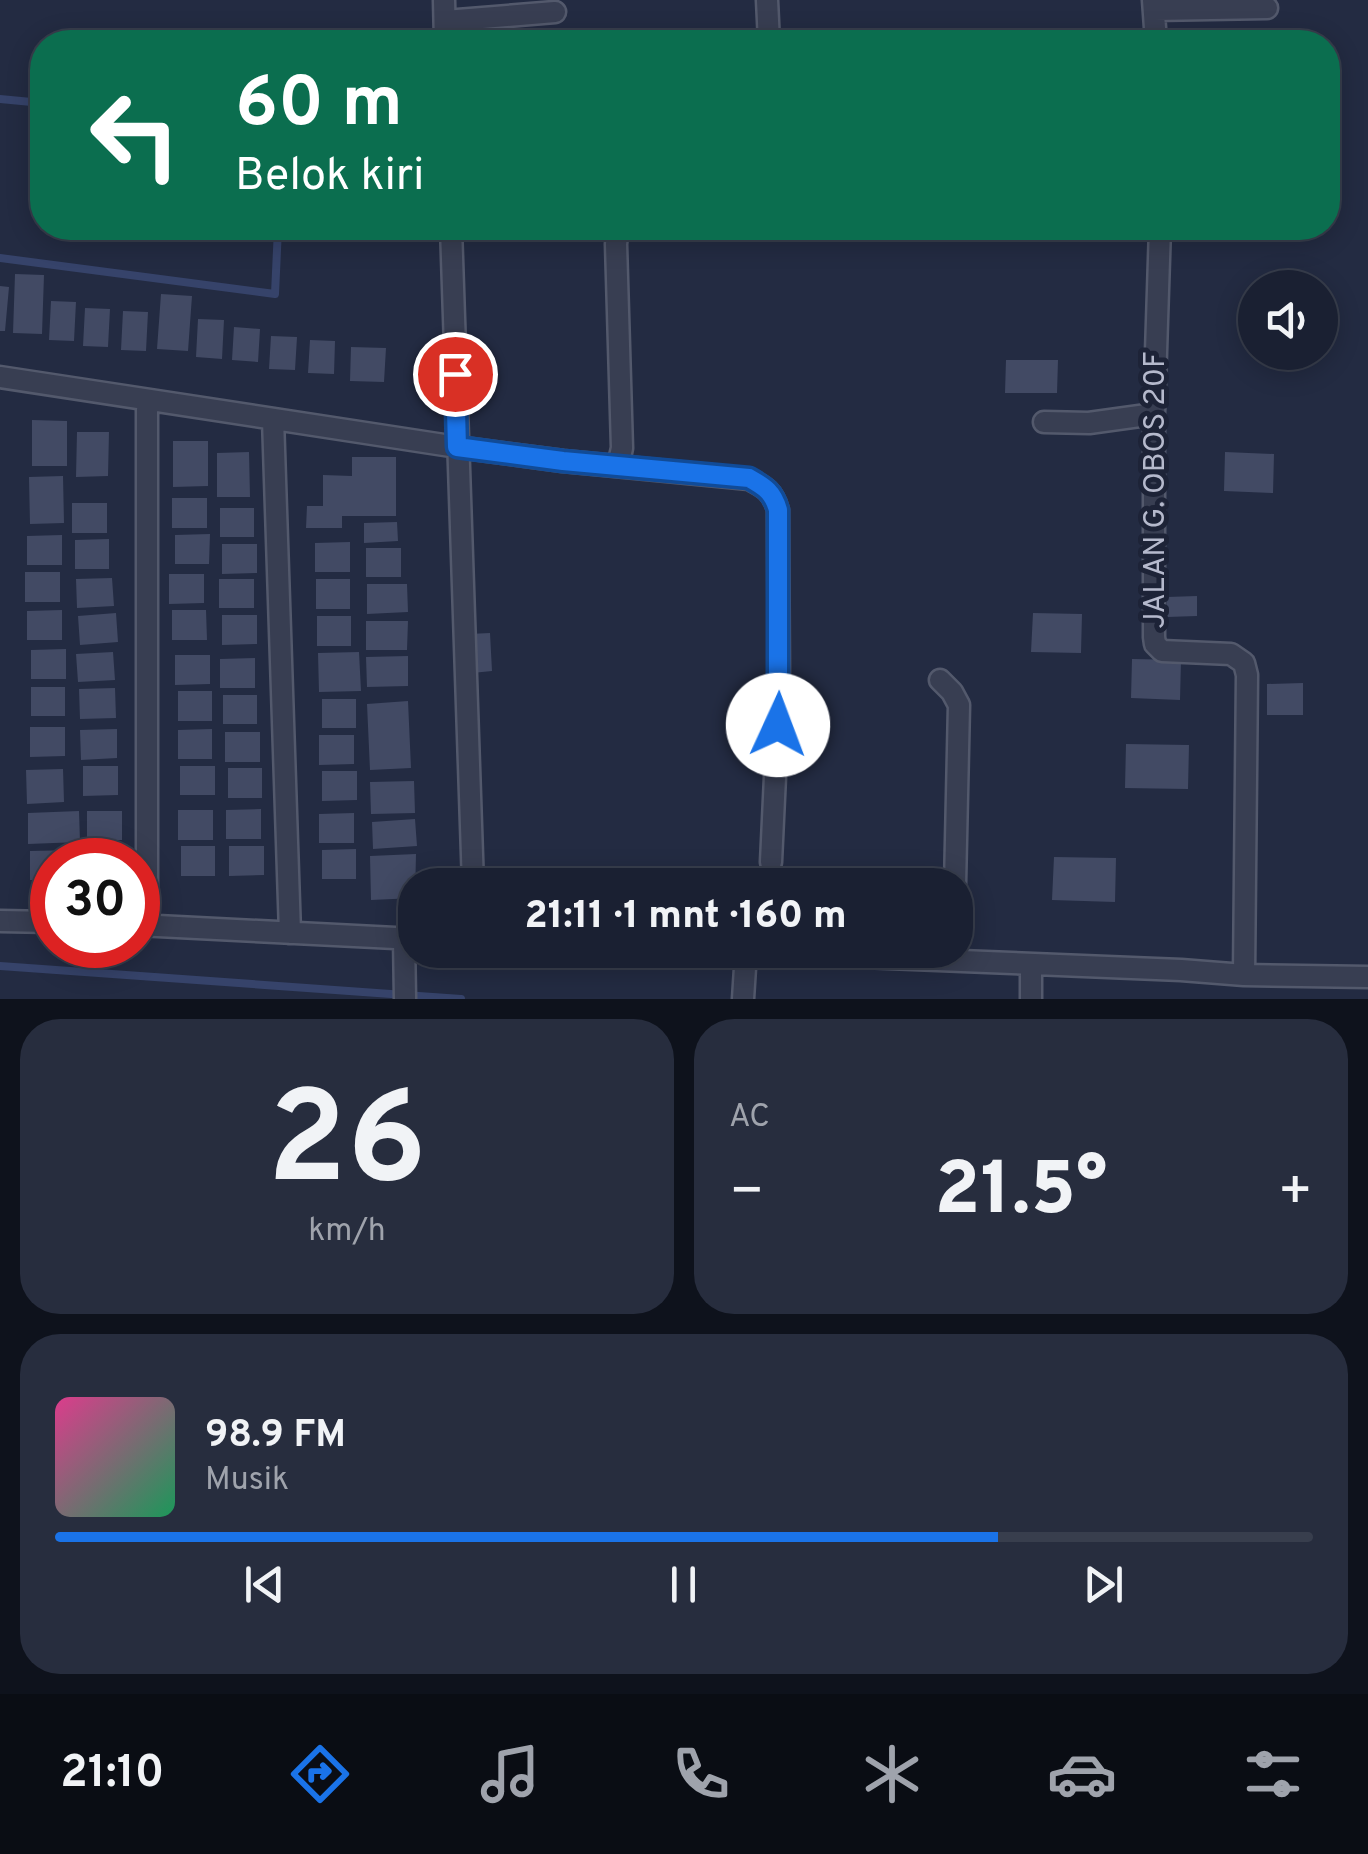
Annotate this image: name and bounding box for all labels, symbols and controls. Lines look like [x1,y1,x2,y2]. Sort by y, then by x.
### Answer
text: 60 m [235,62,403,151]
icon: left [70,70,200,200]
text: Belok kiri [235,149,425,206]
map controls [1238,270,1338,370]
button: sound [1238,270,1338,370]
pin [413,332,498,417]
icon: arrive [428,347,483,402]
street label: JALAN G. OBOS 20F [1138,351,1175,629]
position arrow [726,673,830,777]
speed limit sign: 30 [30,838,160,968]
text: 21:11 · 1 mnt · 160 m [524,893,847,942]
text: 26 [267,1064,427,1229]
text: AC [729,1098,770,1138]
text: 21.5° [935,1146,1107,1241]
text: − [729,1159,764,1229]
text: + [1278,1159,1313,1229]
text: km/h [308,1212,386,1252]
text: 98.9 FM [205,1412,346,1461]
text: Musik [205,1461,289,1501]
icon: previous [237,1557,292,1612]
icon: pause [656,1557,711,1612]
icon: next [1076,1557,1131,1612]
icon: directions [285,1739,355,1809]
icon: music [475,1739,545,1809]
icon: phone [666,1739,736,1809]
icon: climate [857,1739,927,1809]
icon: car [1047,1739,1117,1809]
icon: filters [1238,1739,1308,1809]
text: 21:10 [60,1746,164,1803]

